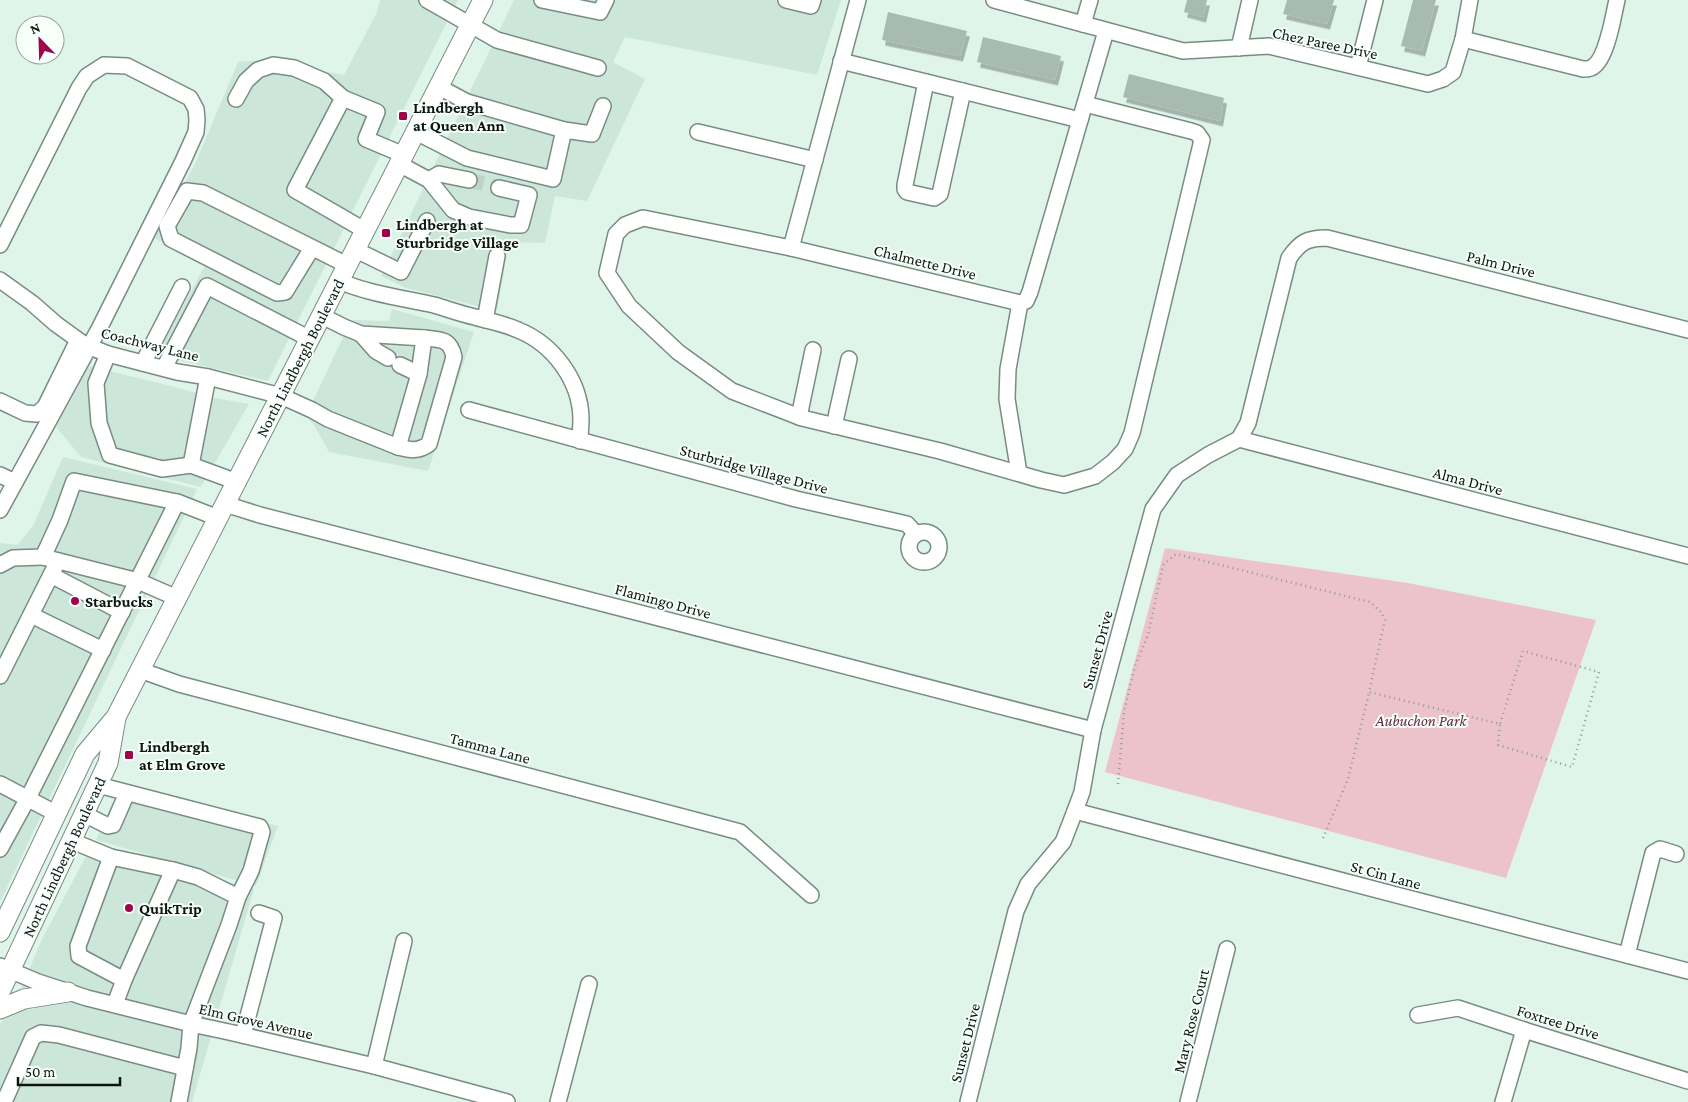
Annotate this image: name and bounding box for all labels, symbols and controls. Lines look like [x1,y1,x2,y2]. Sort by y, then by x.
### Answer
north arrow [15,15,65,65]
text: N [27,19,43,37]
street label: Chez Paree Drive [1271,24,1379,62]
place label: Lindbergh at Queen Ann [413,99,505,134]
marker: Lindbergh at Queen Ann [397,110,409,122]
place label: Lindbergh at Sturbridge Village [396,216,519,251]
marker: Lindbergh at Sturbridge Village [380,227,392,239]
street label: Chalmette Drive [872,241,978,283]
street label: Palm Drive [1465,247,1537,281]
street label: North Lindbergh Boulevard [253,276,348,440]
street label: Coachway Lane [99,324,201,365]
street label: Sturbridge Village Drive [678,441,830,498]
street label: Alma Drive [1431,464,1505,498]
street label: Flamingo Drive [613,580,713,623]
place label: Starbucks [85,593,153,610]
marker: Starbucks [69,595,81,607]
street label: Sunset Drive [1078,609,1116,691]
park label: Aubuchon Park [1374,712,1468,729]
street label: Tamma Lane [448,729,532,767]
place label: Lindbergh at Elm Grove [139,738,226,773]
marker: Lindbergh at Elm Grove [123,749,135,761]
street label: North Lindbergh Boulevard [19,774,110,940]
street label: St Cin Lane [1349,857,1423,893]
place label: QuikTrip [139,900,202,917]
marker: QuikTrip [123,902,135,914]
street label: Mary Rose Court [1170,967,1213,1075]
street label: Elm Grove Avenue [197,1000,315,1042]
street label: Foxtree Drive [1515,1001,1601,1043]
street label: Sunset Drive [947,1002,983,1084]
scale bar [18,1054,120,1086]
text: 50 m [25,1064,55,1080]

